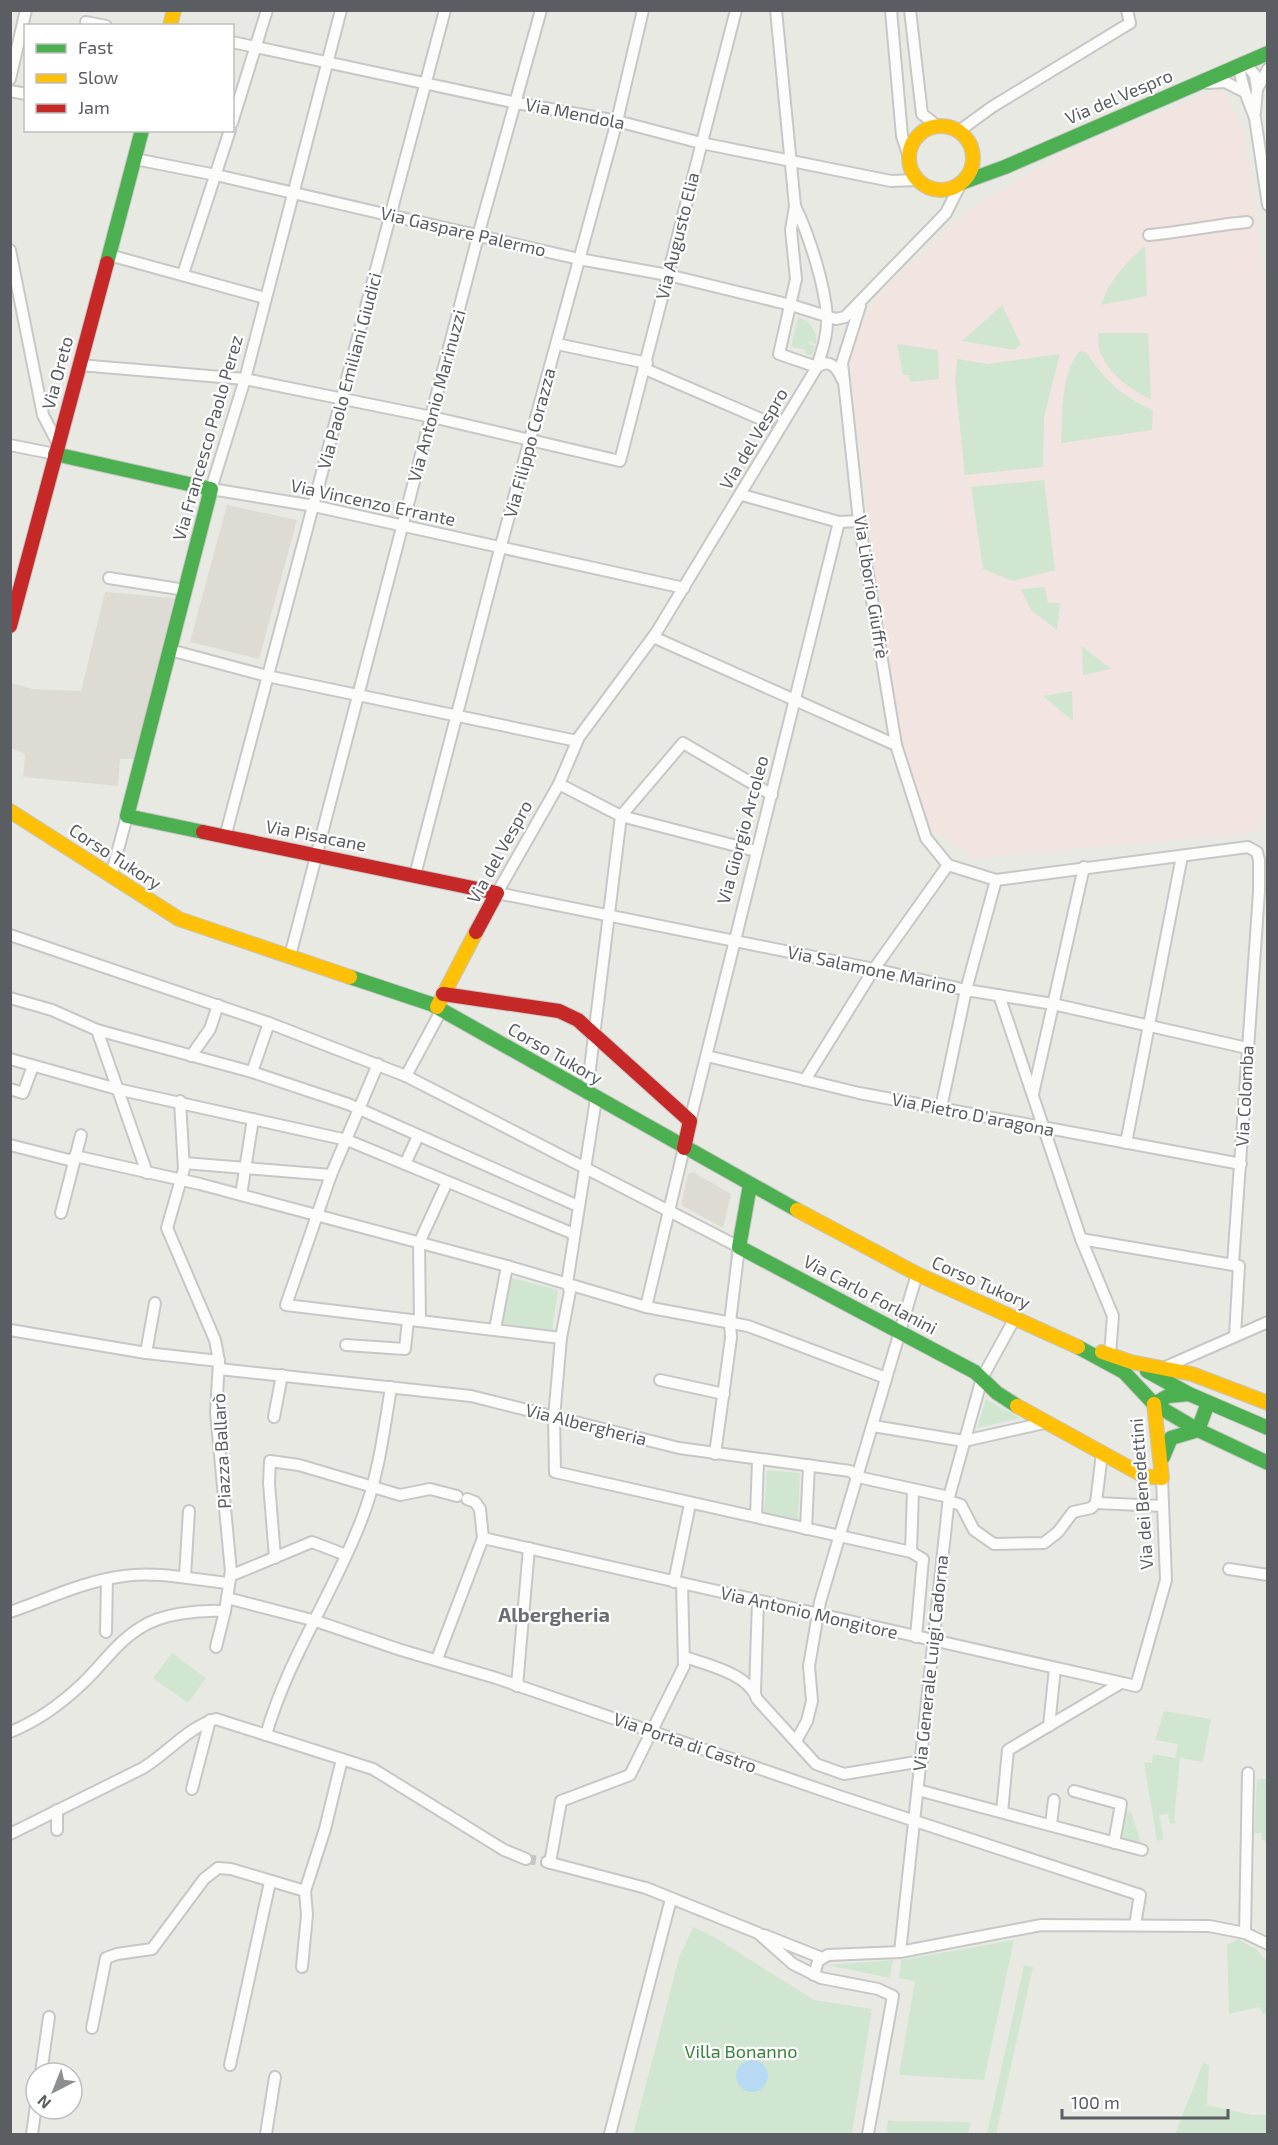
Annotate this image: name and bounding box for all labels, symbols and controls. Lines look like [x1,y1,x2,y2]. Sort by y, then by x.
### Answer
legend [24,24,234,132]
text: Fast [78,36,113,58]
street label: Via del Vespro [1062,64,1176,129]
text: Slow [78,66,119,88]
street label: Via Mendola [524,93,627,133]
text: Jam [78,96,110,118]
street label: Via Augusto Elia [651,170,704,302]
street label: Via Gaspare Palermo [378,201,548,261]
street label: Via Paolo Emiliani Giudici [312,270,386,471]
street label: Via Antonio Marinuzzi [402,307,470,484]
street label: Via Francesco Paolo Perez [167,332,247,543]
street label: Via Oreto [37,334,77,412]
street label: Via Filippo Corazza [498,365,560,520]
street label: Via del Vespro [714,384,792,493]
street label: Via Vincenzo Errante [289,474,458,530]
street label: Via Liborio Giuffrè [850,514,894,660]
street label: Via Giorgio Arcoleo [712,753,772,907]
street label: Via del Vespro [462,796,537,907]
street label: Via Pisacane [264,814,368,856]
street label: Corso Tukory [65,818,166,894]
street label: Via Salamone Marino [785,940,959,998]
street label: Corso Tukory [504,1017,607,1089]
street label: Via Colomba [1230,1045,1258,1147]
street label: Via Pietro D'aragona [890,1087,1056,1141]
street label: Via Carlo Forlanini [800,1250,941,1339]
street label: Corso Tukory [929,1251,1035,1314]
street label: Piazza Ballarò [207,1393,235,1510]
street label: Via Albergheria [523,1398,649,1450]
street label: Via dei Benedettini [1125,1418,1157,1571]
street label: Via Generale Luigi Cadorna [908,1554,952,1772]
street label: Via Antonio Mongitore [718,1581,900,1643]
district label: Albergheria [498,1602,610,1626]
street label: Via Porta di Castro [611,1707,760,1777]
park label: Villa Bonanno [685,2040,797,2062]
north arrow [24,2061,84,2121]
scale bar [1062,2082,1228,2120]
text: 100 m [1071,2091,1120,2113]
text: N [33,2092,54,2113]

